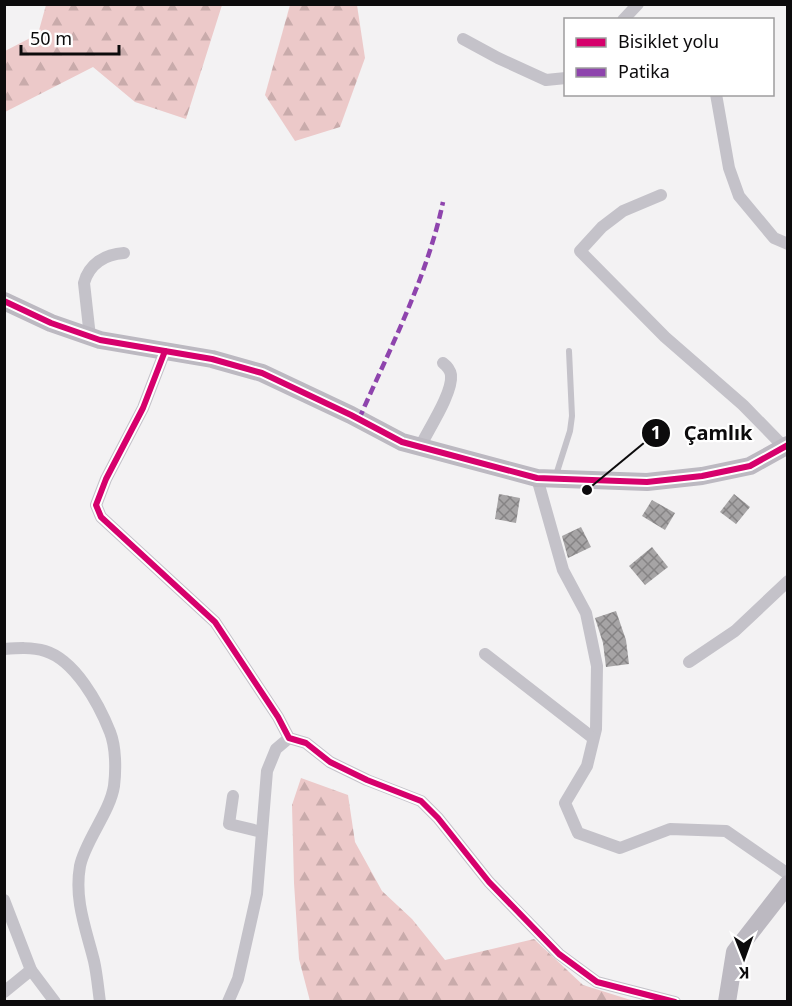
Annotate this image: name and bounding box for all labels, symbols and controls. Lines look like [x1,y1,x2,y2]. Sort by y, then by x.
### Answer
scale bar [21,18,118,56]
legend [564,18,774,96]
text: 50 m [30,26,72,50]
text: Bisiklet yolu [618,29,719,53]
text: Patika [618,59,670,83]
callout: Çamlık [641,414,764,452]
text: Çamlık [684,419,753,446]
text: 1 [651,420,661,444]
north arrow [714,928,774,988]
text: K [738,962,750,984]

